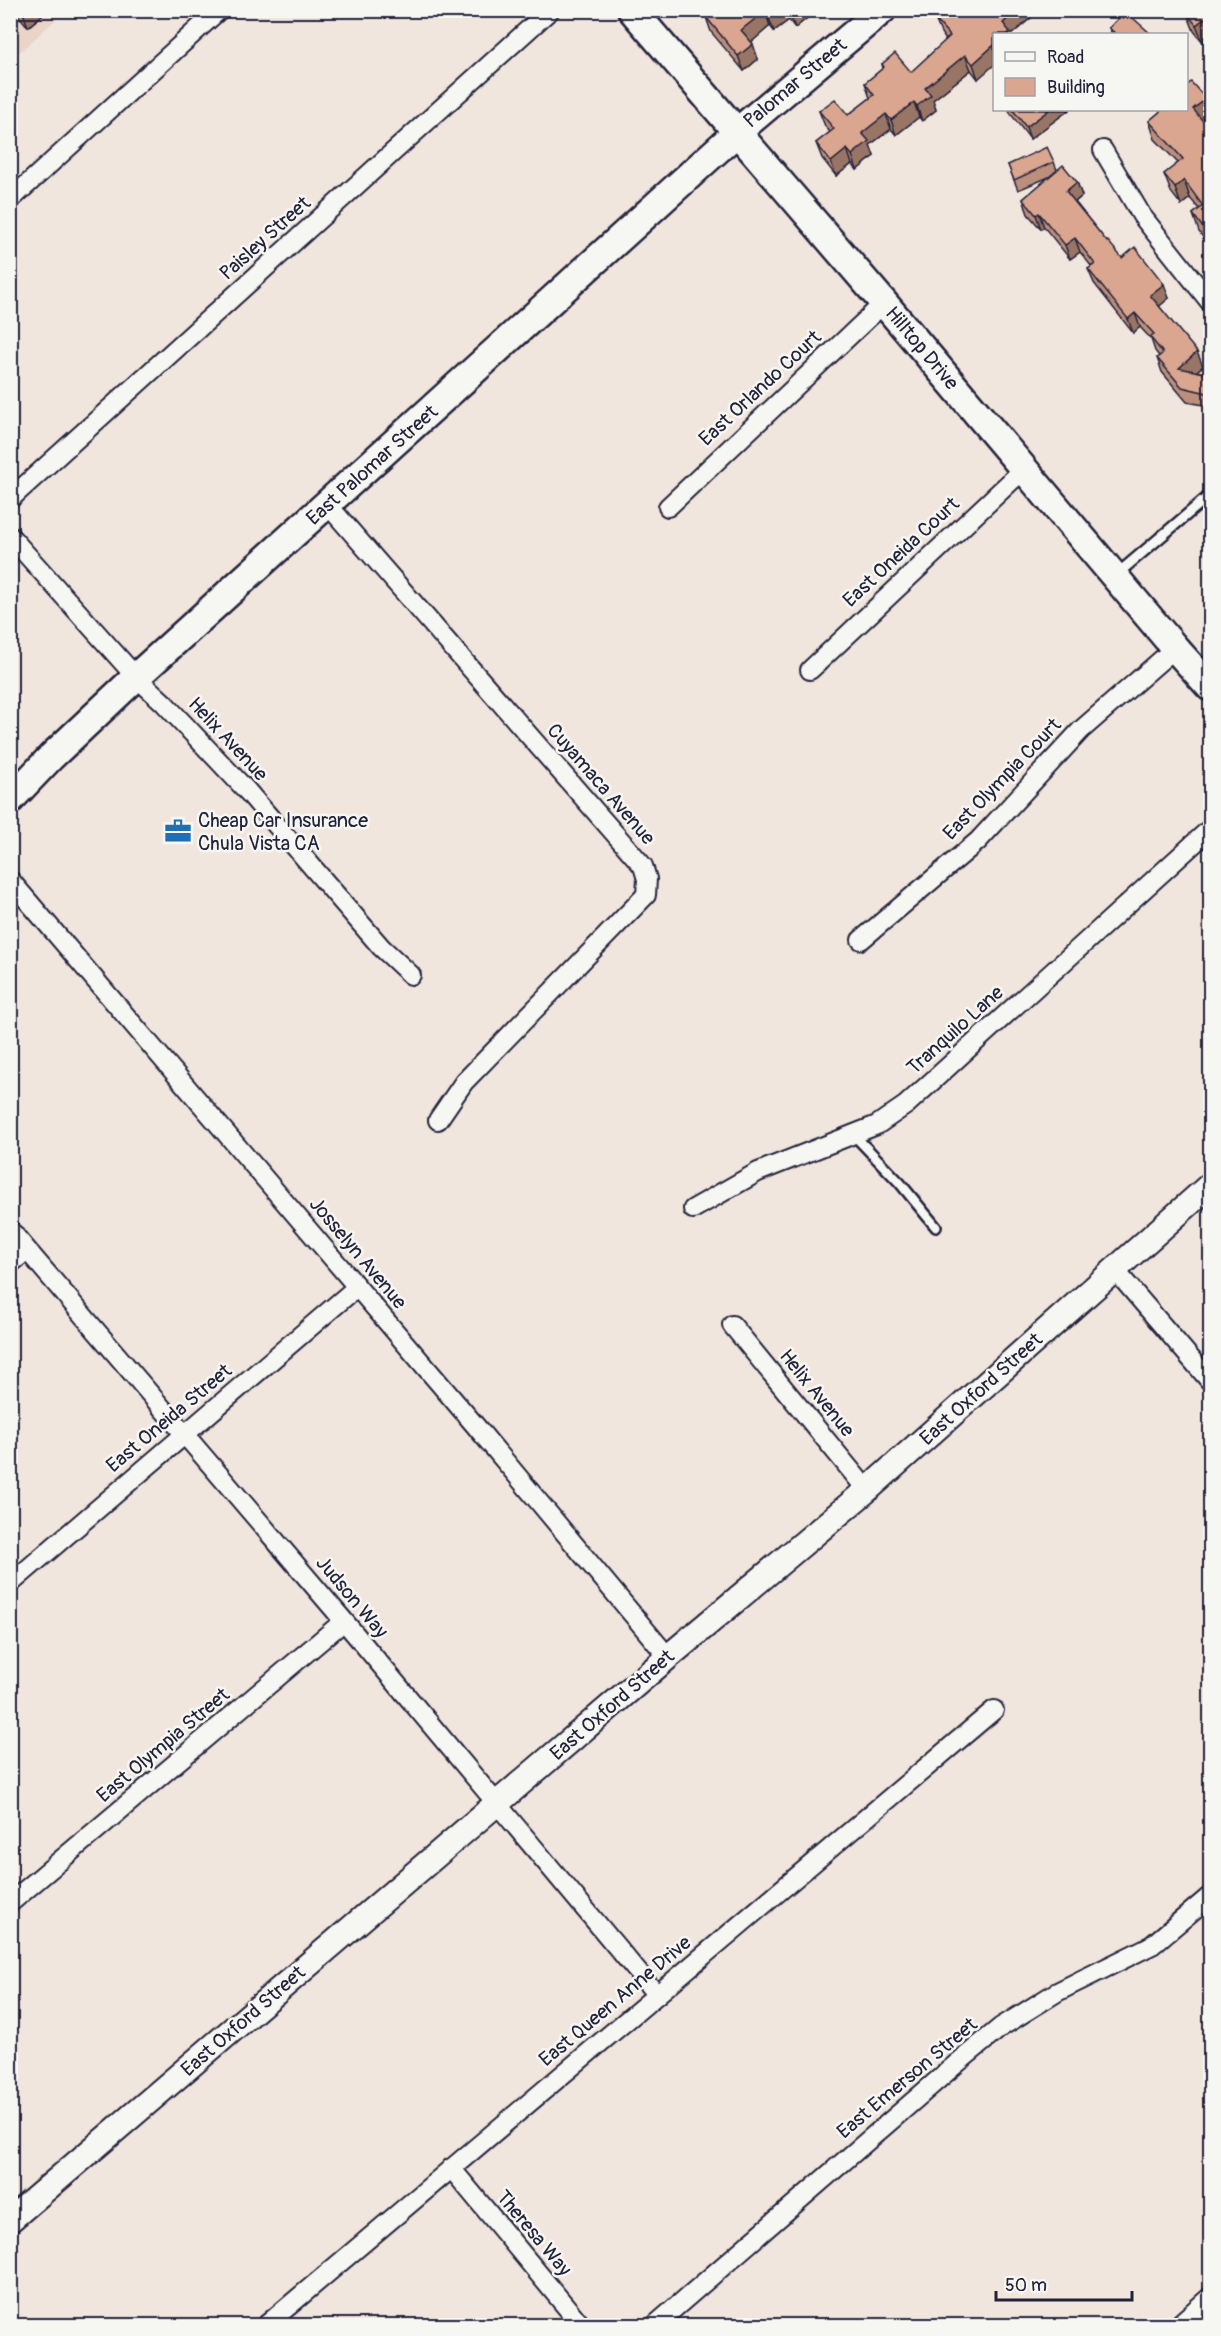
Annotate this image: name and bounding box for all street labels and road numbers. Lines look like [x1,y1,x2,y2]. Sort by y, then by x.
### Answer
street label: Palomar Street [738,32,852,133]
street label: Paisley Street [214,190,316,285]
street label: Hilltop Drive [880,301,964,395]
street label: East Orlando Court [694,324,827,451]
street label: East Palomar Street [301,399,444,531]
street label: East Oneida Court [838,491,965,612]
street label: Helix Avenue [183,692,273,786]
street label: East Olympia Court [938,712,1067,845]
street label: Cuyamaca Avenue [542,718,661,850]
street label: Tranquilo Lane [901,980,1009,1080]
street label: Josselyn Avenue [304,1192,412,1314]
street label: East Oxford Street [914,1327,1048,1451]
street label: Helix Avenue [774,1344,860,1442]
street label: East Oneida Street [101,1358,238,1478]
street label: Judson Way [310,1551,394,1643]
street label: East Oxford Street [545,1644,680,1766]
street label: East Olympia Street [92,1682,235,1808]
street label: East Queen Anne Drive [534,1930,696,2072]
street label: East Oxford Street [176,1960,311,2082]
street label: East Emerson Street [832,2011,983,2144]
street label: Theresa Way [491,2185,577,2281]

